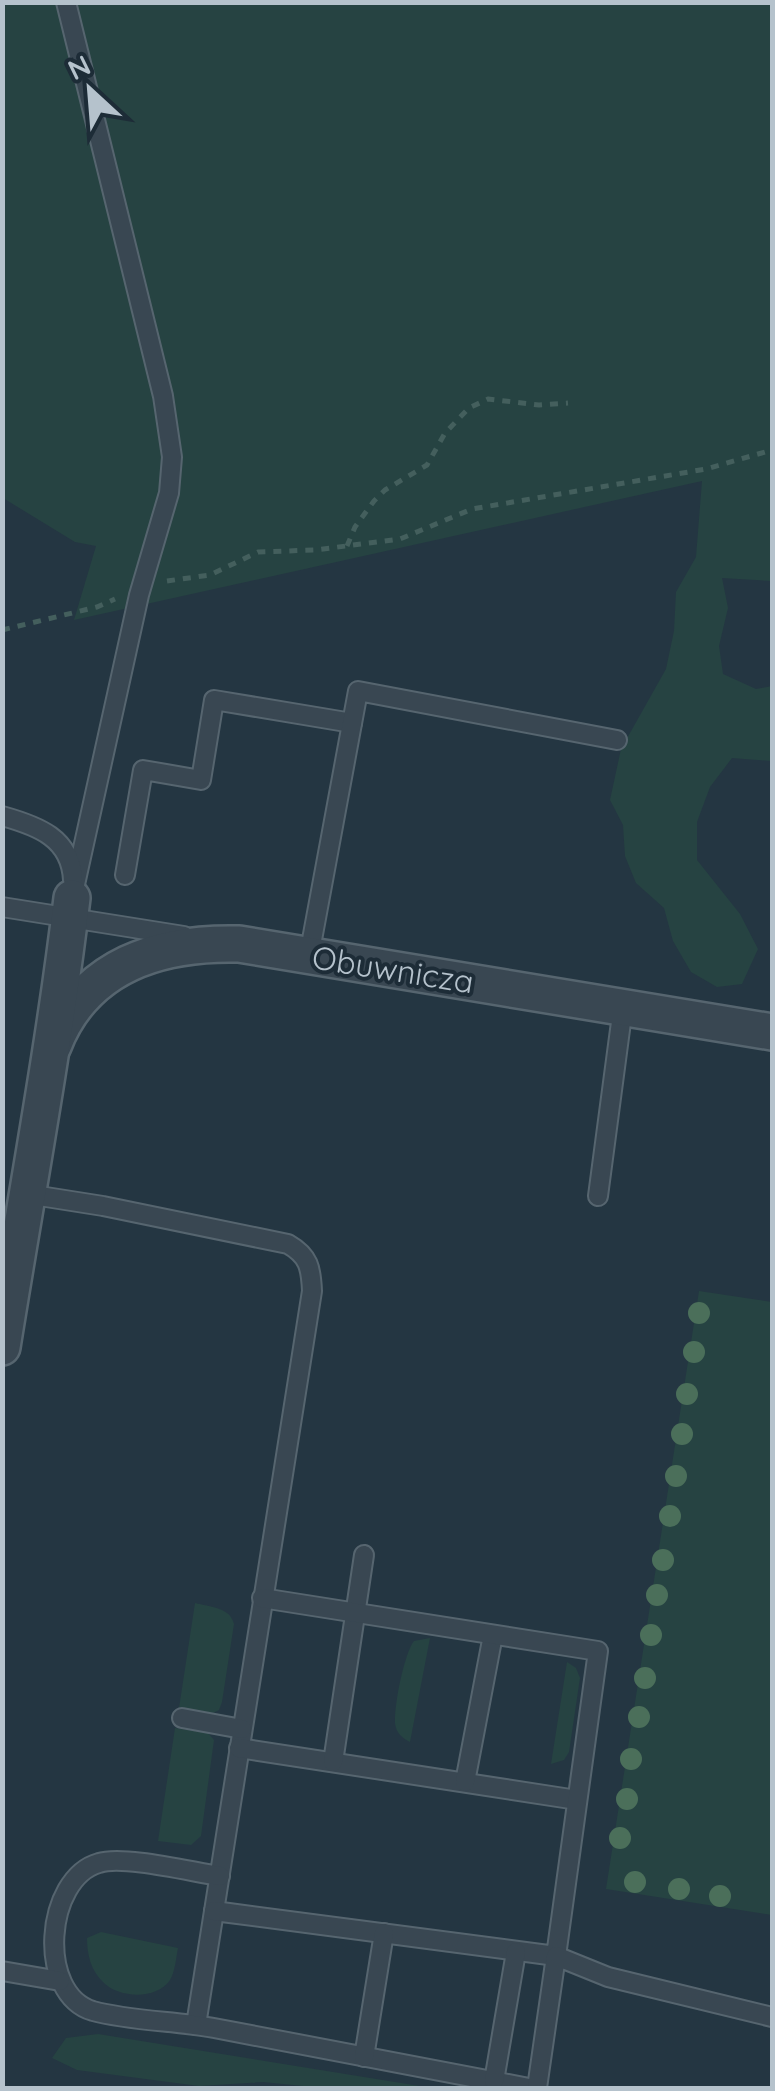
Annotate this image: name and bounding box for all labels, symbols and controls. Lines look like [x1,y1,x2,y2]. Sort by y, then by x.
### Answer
north arrow [40,40,140,140]
text: N [62,47,96,87]
street label: Obuwnicza [309,937,477,1001]

